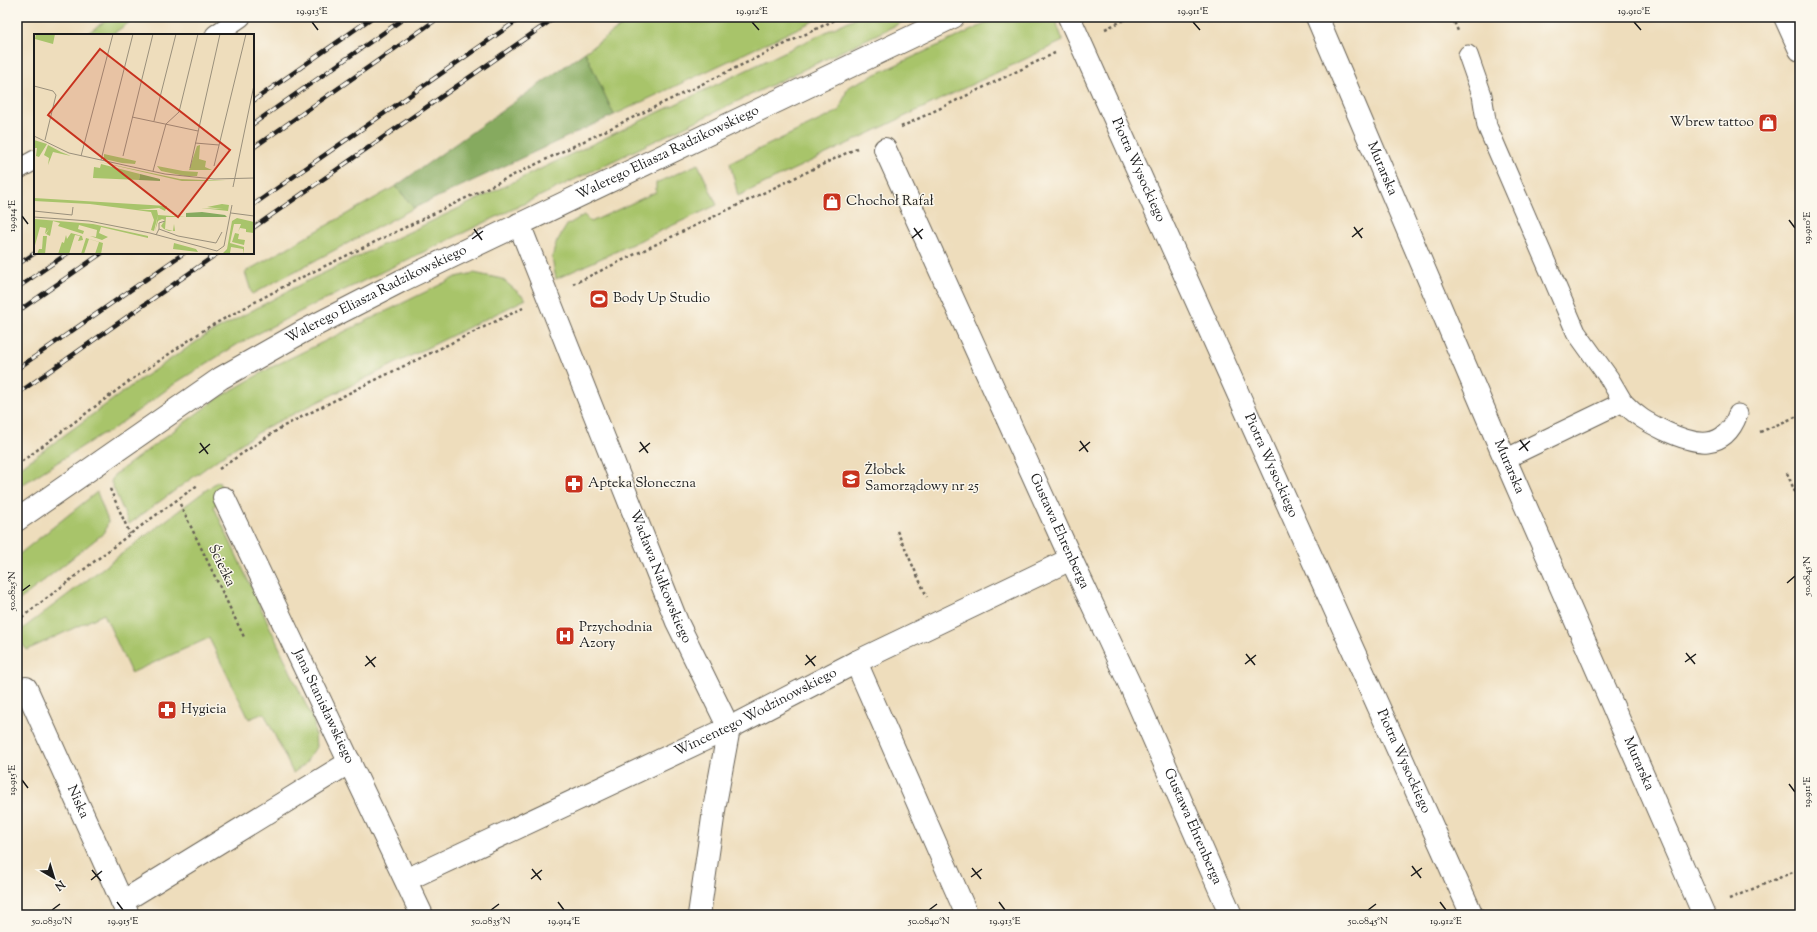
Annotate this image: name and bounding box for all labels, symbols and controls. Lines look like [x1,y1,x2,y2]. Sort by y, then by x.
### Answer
text: 19.913°E [296,4,328,19]
text: 19.912°E [736,4,768,19]
text: 19.911°E [1178,4,1208,19]
text: 19.910°E [1618,4,1650,19]
inset map [34,34,254,254]
street label: Walerego Eliasza Radzikowskiego [573,101,763,206]
shop icon: Wbrew tattoo [1757,112,1779,134]
place label: Wbrew tattoo [1670,113,1754,133]
street label: Piotra Wysockiego [1106,115,1170,226]
street label: Murarska [1361,139,1402,200]
shop icon: Chochoł Rafał [821,191,843,213]
place label: Chochoł Rafał [846,192,934,212]
text: 19.914°E [5,200,20,232]
text: 19.910°E [1800,212,1815,244]
street label: Walerego Eliasza Radzikowskiego [282,241,471,349]
sports icon: Body Up Studio [588,288,610,310]
place label: Body Up Studio [613,289,710,309]
street label: Piotra Wysockiego [1238,411,1303,522]
street label: Murarska [1488,437,1529,498]
place label: Żłobek Samorządowy nr 25 [865,461,979,497]
school or university icon: Żłobek Samorządowy nr 25 [840,468,862,490]
street label: Gustawa Ehrenberga [1024,470,1094,593]
pharmacy icon: Apteka Słoneczna [563,473,585,495]
place label: Apteka Słoneczna [588,474,697,494]
street label: Wacława Nałkowskiego [624,507,696,647]
street label: Ścieżka [202,542,240,591]
text: 50.0845°N [1800,556,1815,597]
text: 50.0825°N [5,571,20,612]
place label: Przychodnia Azory [579,618,653,654]
hospital icon: Przychodnia Azory [554,625,576,647]
street label: Jana Stanisławskiego [287,645,359,767]
street label: Wincentego Wodzinowskiego [672,663,841,762]
pharmacy icon: Hygieia [156,699,178,721]
place label: Hygieia [181,700,227,720]
street label: Piotra Wysockiego [1371,706,1435,817]
street label: Murarska [1617,734,1659,795]
text: 19.915°E [5,765,20,795]
street label: Gustawa Ehrenberga [1158,765,1227,888]
text: 19.911°E [1800,777,1815,807]
street label: Niska [61,782,94,822]
north arrow [34,858,74,898]
text: N [51,875,69,894]
text: 50.0830°N [31,914,72,929]
text: 19.915°E [108,914,138,929]
text: 50.0835°N [470,914,511,929]
text: 19.914°E [548,914,580,929]
text: 50.0840°N [907,914,950,929]
text: 19.913°E [989,914,1021,929]
text: 50.0845°N [1347,914,1388,929]
text: 19.912°E [1430,914,1462,929]

